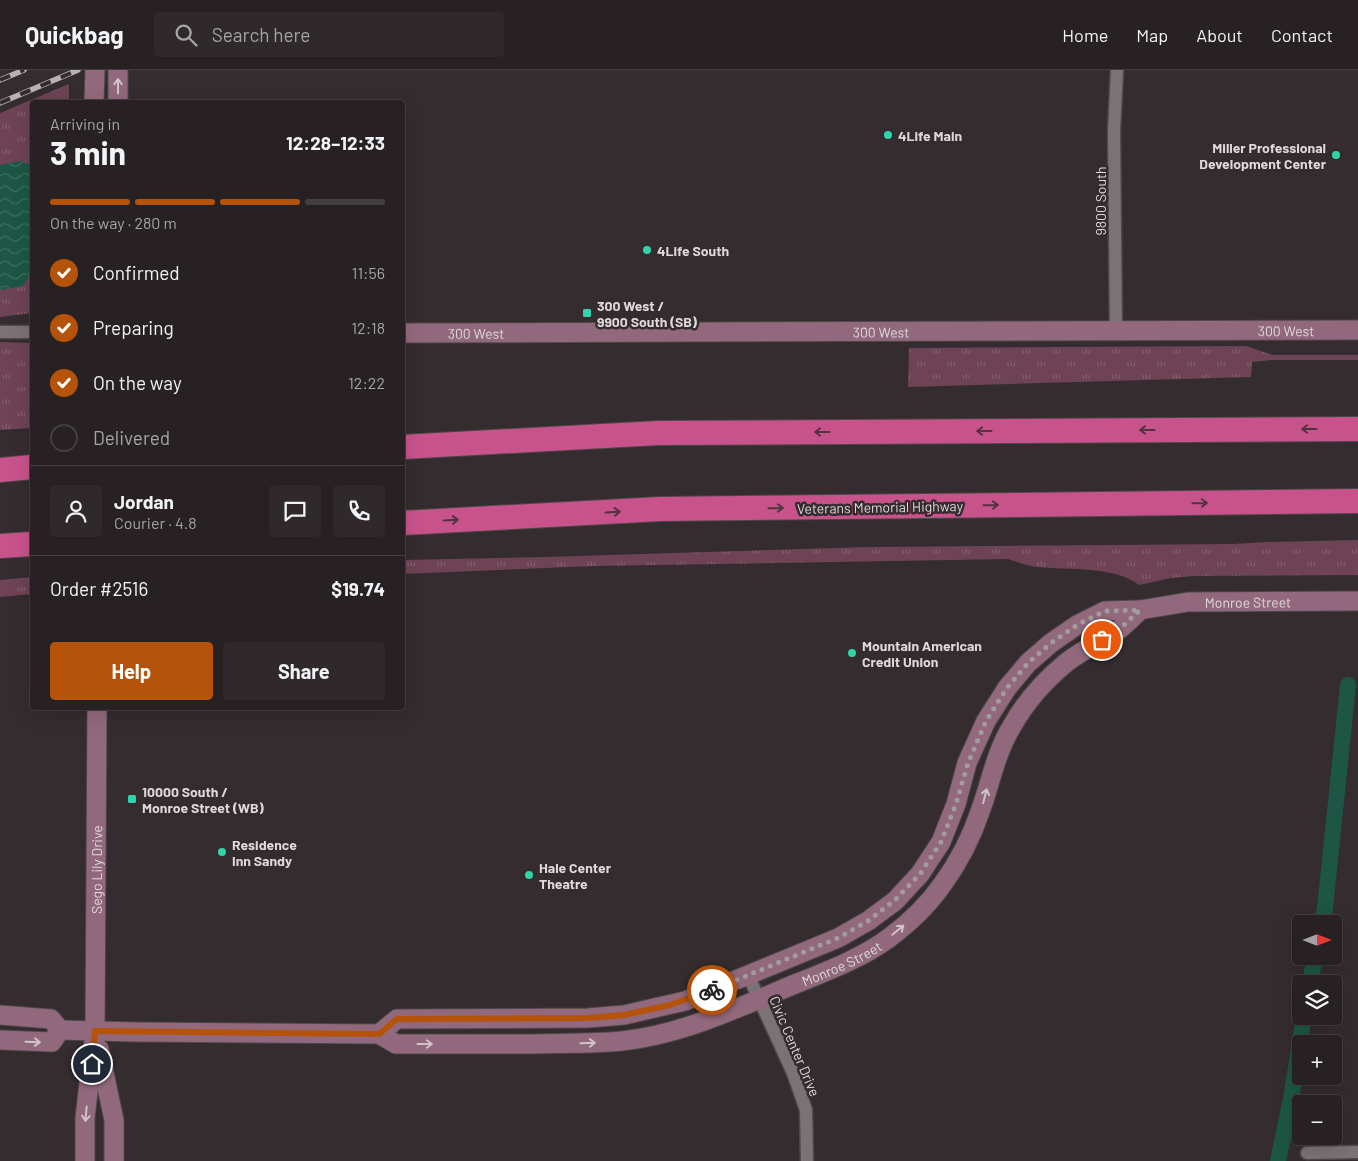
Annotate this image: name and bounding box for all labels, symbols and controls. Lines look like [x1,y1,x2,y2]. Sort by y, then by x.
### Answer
search box [154,12,504,57]
text: Quickbag [25,20,124,49]
icon: search [172,21,200,49]
text: Search here [212,23,310,46]
text: Home [1062,24,1108,46]
text: Map [1136,24,1168,46]
text: About [1196,24,1243,46]
text: Contact [1271,24,1333,46]
one-way arrow [113,78,123,94]
text: Arriving in [50,114,120,133]
place label: 4Life Main [898,127,962,144]
marker: 4Life Main [882,129,894,141]
text: 12:28–12:33 [286,131,385,154]
text: 3 min [50,133,126,171]
place label: Miller Professional Development Center [1199,139,1327,172]
marker: Miller Professional Development Center [1330,149,1342,161]
street label: 9800 South [1092,166,1109,236]
text: On the way · 280 m [50,213,177,232]
place label: 4Life South [657,242,729,259]
marker: 4Life South [641,244,653,256]
icon: check [50,259,78,287]
text: Confirmed [93,261,180,284]
text: 11:56 [352,263,385,282]
place label: 300 West / 9900 South (SB) [597,297,697,330]
marker: 300 West / 9900 South (SB) [581,307,593,319]
icon: check [50,314,78,342]
text: Preparing [93,316,174,339]
text: 12:18 [351,318,385,337]
street label: 300 West [1258,322,1314,339]
street label: 300 West [853,323,909,340]
street label: 300 West [448,324,504,341]
icon: check [50,369,78,397]
text: On the way [93,371,182,394]
text: 12:22 [348,373,385,392]
one-way arrow [1302,424,1318,434]
one-way arrow [1139,425,1156,435]
text: Delivered [93,426,170,449]
one-way arrow [977,426,993,436]
one-way arrow [814,427,830,437]
button: person [50,485,102,537]
button: chat [269,485,321,537]
button: phone [333,485,385,537]
text: Jordan [114,490,174,513]
street label: Veterans Memorial Highway [797,497,964,517]
one-way arrow [1192,499,1208,508]
one-way arrow [983,501,999,510]
one-way arrow [768,503,784,513]
one-way arrow [605,507,621,516]
text: Courier · 4.8 [114,513,197,532]
one-way arrow [443,516,459,525]
text: Order #2516 [50,577,148,600]
text: $19.74 [331,577,385,600]
street label: Monroe Street [1205,593,1291,610]
pin [1081,619,1123,661]
icon: bag [1088,626,1116,654]
place label: Mountain American Credit Union [862,637,982,670]
button: Help [50,642,213,700]
button: Share [223,642,385,700]
marker: Mountain American Credit Union [846,647,858,659]
place label: 10000 South / Monroe Street (WB) [142,783,264,816]
one-way arrow [980,788,990,804]
marker: 10000 South / Monroe Street (WB) [126,793,138,805]
street label: Sego Lily Drive [87,825,105,914]
place label: Residence Inn Sandy [232,836,297,869]
marker: Residence Inn Sandy [216,846,228,858]
place label: Hale Center Theatre [539,859,612,892]
marker: Hale Center Theatre [523,869,535,881]
north arrow [1292,915,1342,965]
map controls [1292,915,1342,1145]
one-way arrow [891,925,904,936]
street label: Monroe Street [799,937,885,989]
courier [687,965,737,1015]
button: layers [1292,975,1342,1025]
icon: bike [698,976,726,1004]
street label: Civic Center Drive [766,993,824,1099]
button: + [1292,1035,1342,1085]
one-way arrow [25,1037,41,1046]
one-way arrow [579,1038,595,1048]
one-way arrow [416,1039,433,1049]
pin [71,1043,113,1085]
icon: home [78,1050,106,1078]
button: − [1292,1095,1342,1145]
one-way arrow [81,1106,91,1122]

